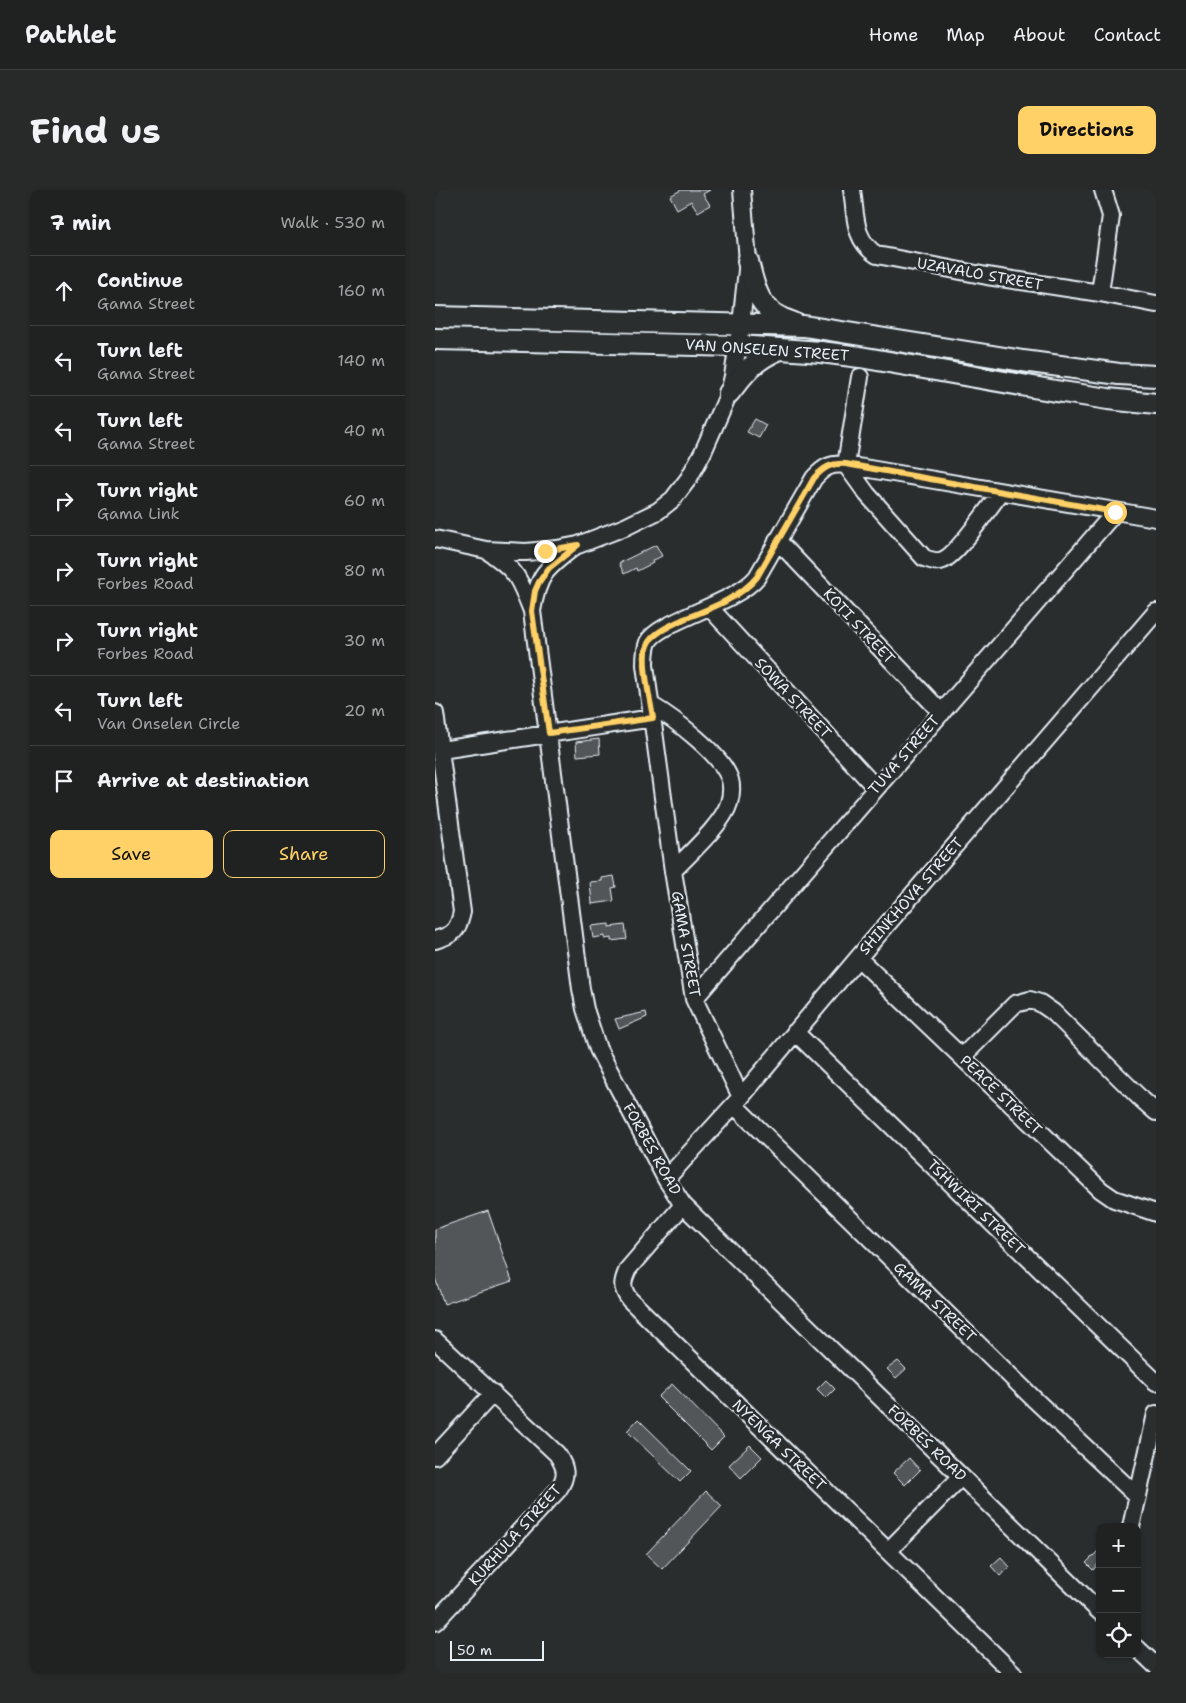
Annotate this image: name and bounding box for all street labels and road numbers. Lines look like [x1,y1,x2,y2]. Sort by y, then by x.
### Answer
street label: UZAVALO STREET [915,253,1045,295]
street label: VAN ONSELEN STREET [684,334,850,366]
street label: KOTI STREET [819,584,899,668]
street label: SOWA STREET [750,653,836,743]
street label: TUVA STREET [864,711,944,799]
street label: SHINKHOVA STREET [854,833,968,959]
street label: GAMA STREET [667,889,705,999]
street label: PEACE STREET [956,1051,1046,1139]
street label: FORBES ROAD [618,1099,686,1199]
street label: TSHWIRI STREET [923,1155,1029,1259]
street label: GAMA STREET [889,1257,981,1347]
street label: NYENGA STREET [728,1395,830,1495]
street label: FORBES ROAD [883,1400,971,1486]
street label: KURHULA STREET [464,1480,566,1590]

